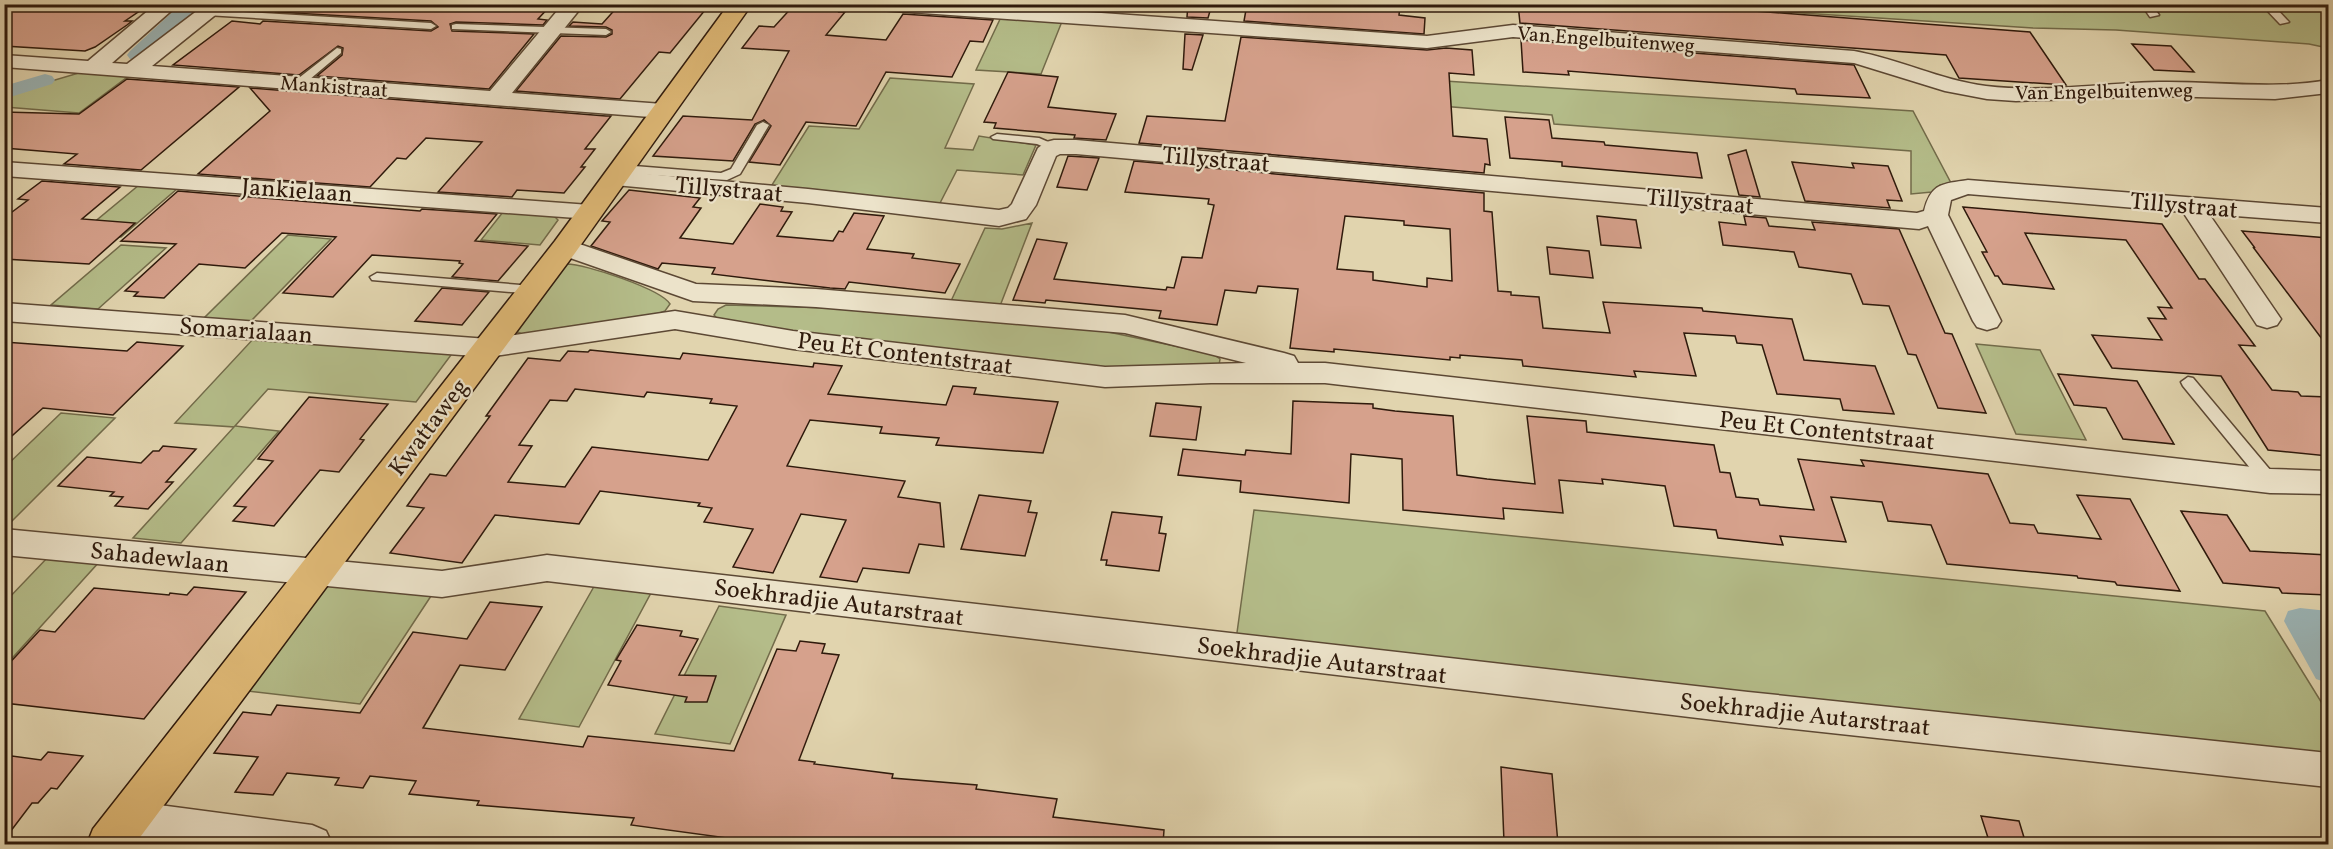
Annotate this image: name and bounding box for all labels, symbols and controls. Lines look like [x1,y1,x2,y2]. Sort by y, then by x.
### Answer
street label: Van Engelbuitenweg [1516,21,1696,61]
street label: Mankistraat [279,70,389,106]
street label: Van Engelbuitenweg [2015,77,2193,109]
street label: Tillystraat [1160,139,1271,183]
street label: Tillystraat [673,169,784,213]
street label: Jankielaan [240,171,354,213]
street label: Tillystraat [1644,181,1755,225]
street label: Tillystraat [2128,185,2239,229]
street label: Somarialaan [178,310,314,354]
street label: Peu Et Contentstraat [795,325,1014,385]
street label: Kwattaweg [382,372,478,484]
street label: Peu Et Contentstraat [1717,404,1936,460]
street label: Sahadewlaan [88,535,231,583]
street label: Soekhradjie Autarstraat [712,572,966,636]
street label: Soekhradjie Autarstraat [1195,630,1449,694]
street label: Soekhradjie Autarstraat [1678,686,1932,746]

